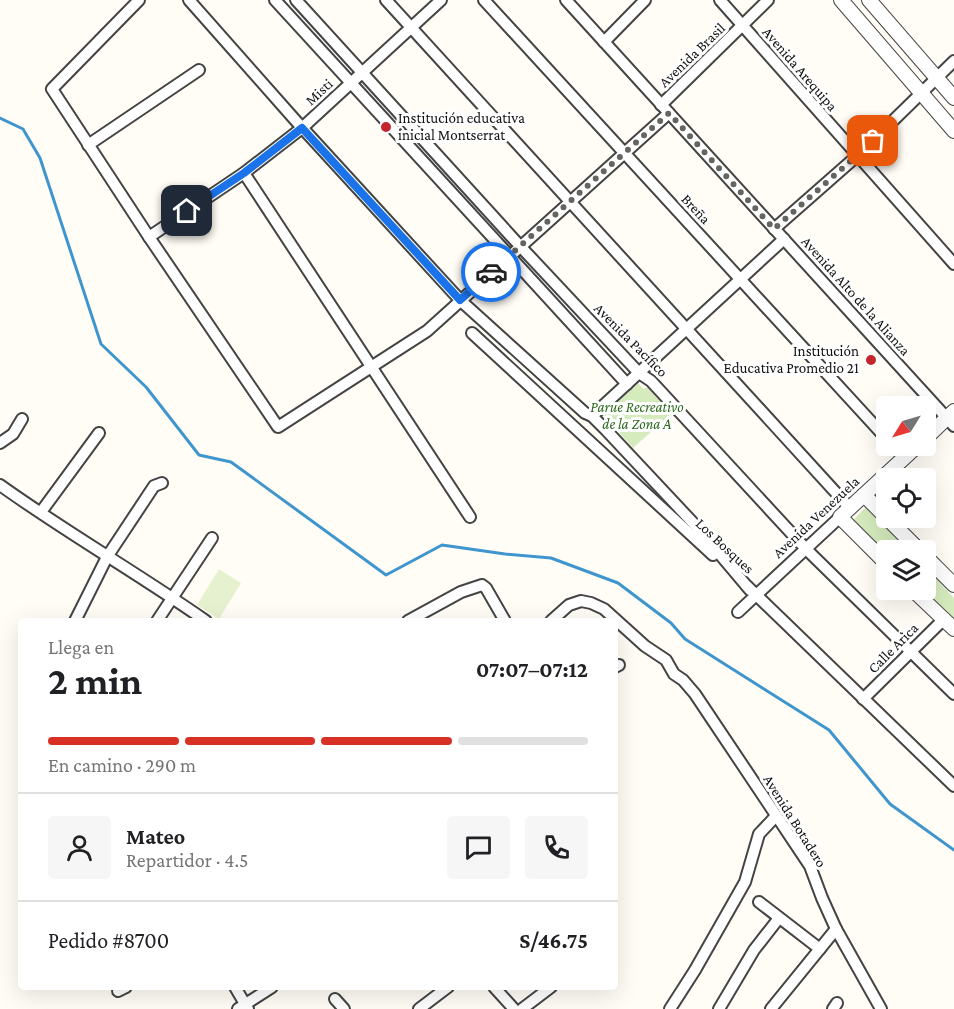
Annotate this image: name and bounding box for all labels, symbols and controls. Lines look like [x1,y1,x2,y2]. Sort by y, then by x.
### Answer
street label: Avenida Brasil [656,20,728,90]
street label: Avenida Arequipa [759,24,841,115]
street label: Misti [302,75,336,108]
place label: Institución educativa inicial Montserrat [398,110,525,143]
pin [847,115,898,166]
marker: Institución educativa inicial Montserrat [379,120,393,134]
icon: bag [856,124,889,157]
pin [161,185,212,236]
street label: Breña [678,191,714,227]
icon: home [170,194,203,227]
street label: Avenida Alto de la Alianza [798,233,914,359]
courier [461,242,521,302]
icon: car [475,256,508,289]
street label: Avenida Pacífico [591,300,671,380]
place label: Institución Educativa Promedio 21 [724,343,859,376]
marker: Institución Educativa Promedio 21 [864,353,878,367]
north arrow [876,396,936,456]
map controls [876,396,936,600]
park label: Parue Recreativo de la Zona A [590,399,684,432]
button: locate [876,468,936,528]
street label: Avenida Venezuela [770,473,863,561]
street label: Los Bosques [692,515,757,578]
button: layers [876,540,936,600]
street label: Calle Arica [865,620,921,676]
text: Llega en [48,636,114,658]
text: 07:07–07:12 [476,657,588,682]
text: 2 min [48,659,142,702]
text: En camino · 290 m [48,754,196,776]
street label: Avenida Botadero [760,772,830,870]
button: person [48,816,111,879]
button: chat [447,816,510,879]
button: phone [525,816,588,879]
text: Mateo [126,824,185,849]
text: Repartidor · 4.5 [126,849,248,871]
text: Pedido #8700 [48,928,169,953]
text: S/46.75 [519,928,588,953]

